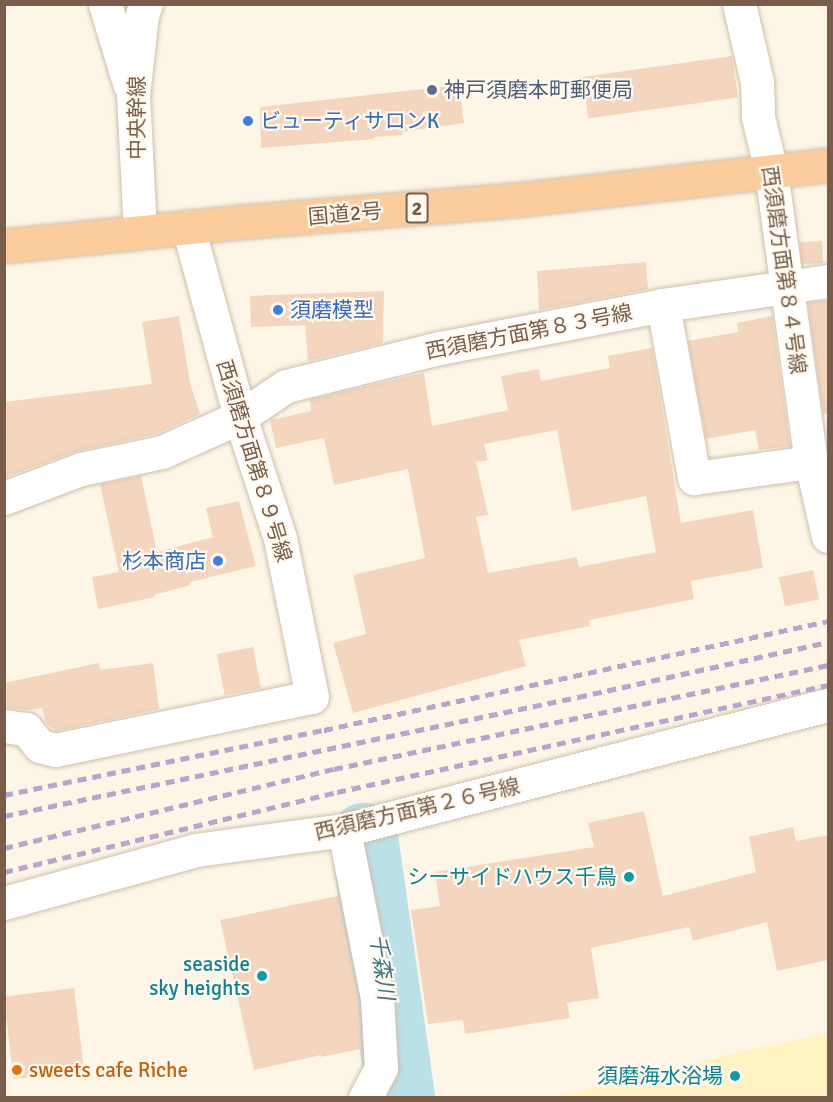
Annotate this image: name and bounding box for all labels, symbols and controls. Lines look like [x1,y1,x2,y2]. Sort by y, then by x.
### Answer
street label: 中央幹線 [124,76,150,160]
place label: 神戸須磨本町郵便局 [444,77,633,103]
marker: 神戸須磨本町郵便局 [425,83,439,97]
place label: ビューティサロンK [260,108,441,134]
marker: ビューティサロンK [241,114,255,128]
street label: 西須磨方面第８４号線 [757,164,811,376]
road number: 2 [405,191,429,225]
street label: 国道2号 [307,198,383,230]
place label: 須磨模型 [290,297,374,323]
street label: 西須磨方面第８３号線 [424,300,634,364]
marker: 須磨模型 [271,303,285,317]
street label: 西須磨方面第８９号線 [211,357,297,565]
place label: 杉本商店 [122,548,206,574]
marker: 杉本商店 [211,554,225,568]
street label: 西須磨方面第２６号線 [312,773,522,845]
place label: シーサイドハウス千鳥 [407,864,617,890]
marker: シーサイドハウス千鳥 [622,870,636,884]
water label: 千森川 [364,932,400,1002]
place label: seaside sky heights [149,951,250,1001]
marker: seaside sky heights [255,969,269,983]
place label: sweets cafe Riche [29,1057,188,1083]
marker: sweets cafe Riche [10,1063,24,1077]
place label: 須磨海水浴場 [597,1063,723,1089]
marker: 須磨海水浴場 [728,1069,742,1083]

